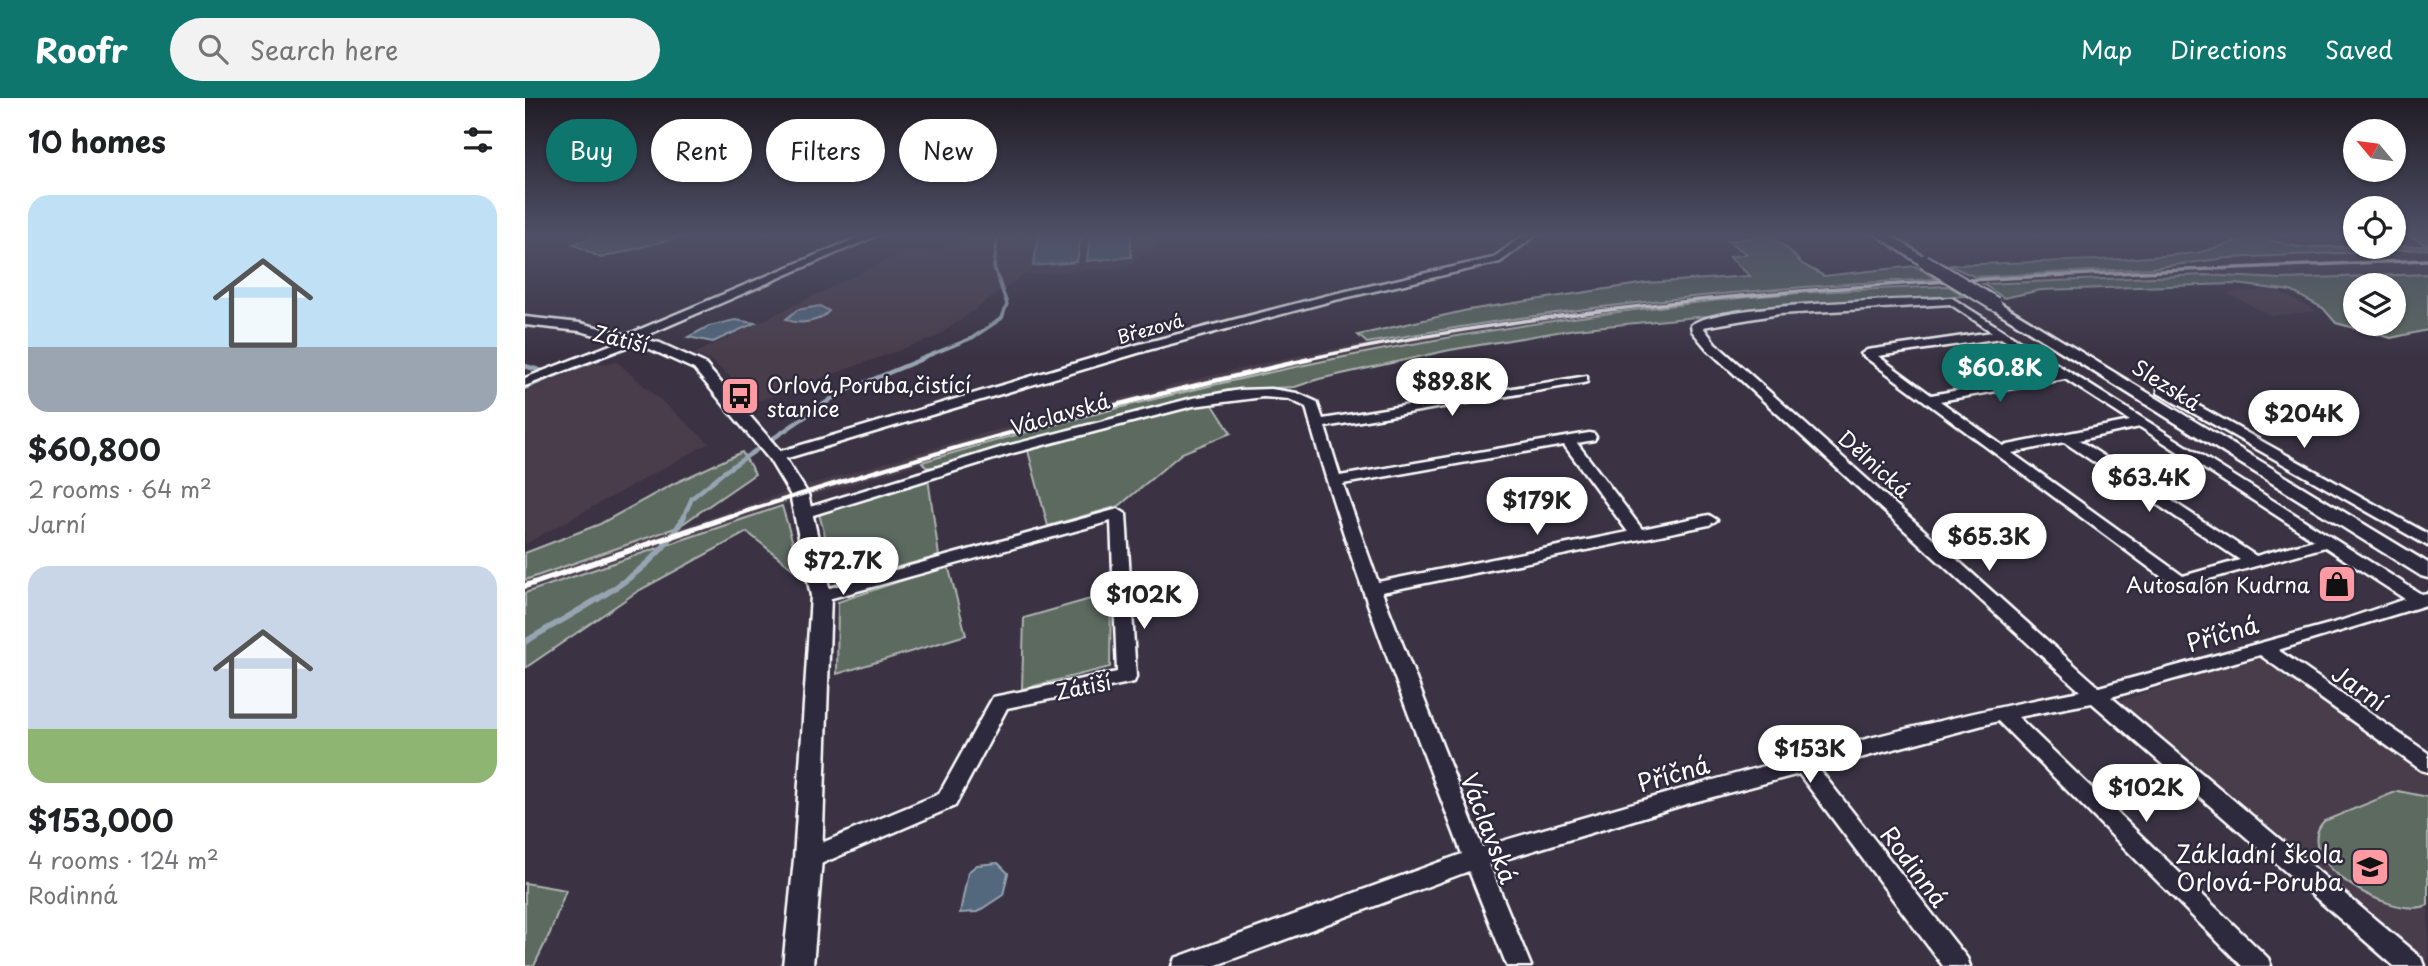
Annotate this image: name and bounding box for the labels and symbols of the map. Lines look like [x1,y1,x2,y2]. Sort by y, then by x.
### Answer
north arrow [2343,119,2406,182]
street label: Březová [1114,306,1186,350]
street label: Zátiší [590,316,652,360]
pin: $60.8K [1943,344,2057,404]
street label: Slezská [2126,350,2208,418]
pin: $89.8K [1395,358,1509,418]
place label: Orlová,Poruba,čistící stanice [767,368,971,424]
bus stop icon: Orlová,Poruba,čistící stanice [719,375,761,417]
street label: Václavská [1007,384,1113,442]
pin: $204K [2255,390,2353,450]
street label: Dělnická [1831,421,1919,505]
pin: $63.4K [2092,454,2206,514]
pin: $179K [1488,478,1586,537]
pin: $65.3K [1932,514,2046,573]
pin: $72.7K [786,538,900,597]
shop icon: Autosalon Kudrna [2316,563,2358,605]
place label: Autosalon Kudrna [2126,568,2311,600]
pin: $102K [1095,572,1193,631]
street label: Příčná [2182,606,2262,660]
street label: Jarní [2325,655,2396,719]
street label: Zátiší [1052,665,1114,707]
pin: $153K [1761,726,1859,785]
street label: Příčná [1633,746,1713,800]
pin: $102K [2097,764,2195,824]
street label: Václavská [1452,768,1528,888]
street label: Rodinná [1872,818,1958,914]
place label: Základní škola Orlová-Poruba [2175,835,2343,899]
school or university icon: Základní škola Orlová-Poruba [2349,846,2391,888]

